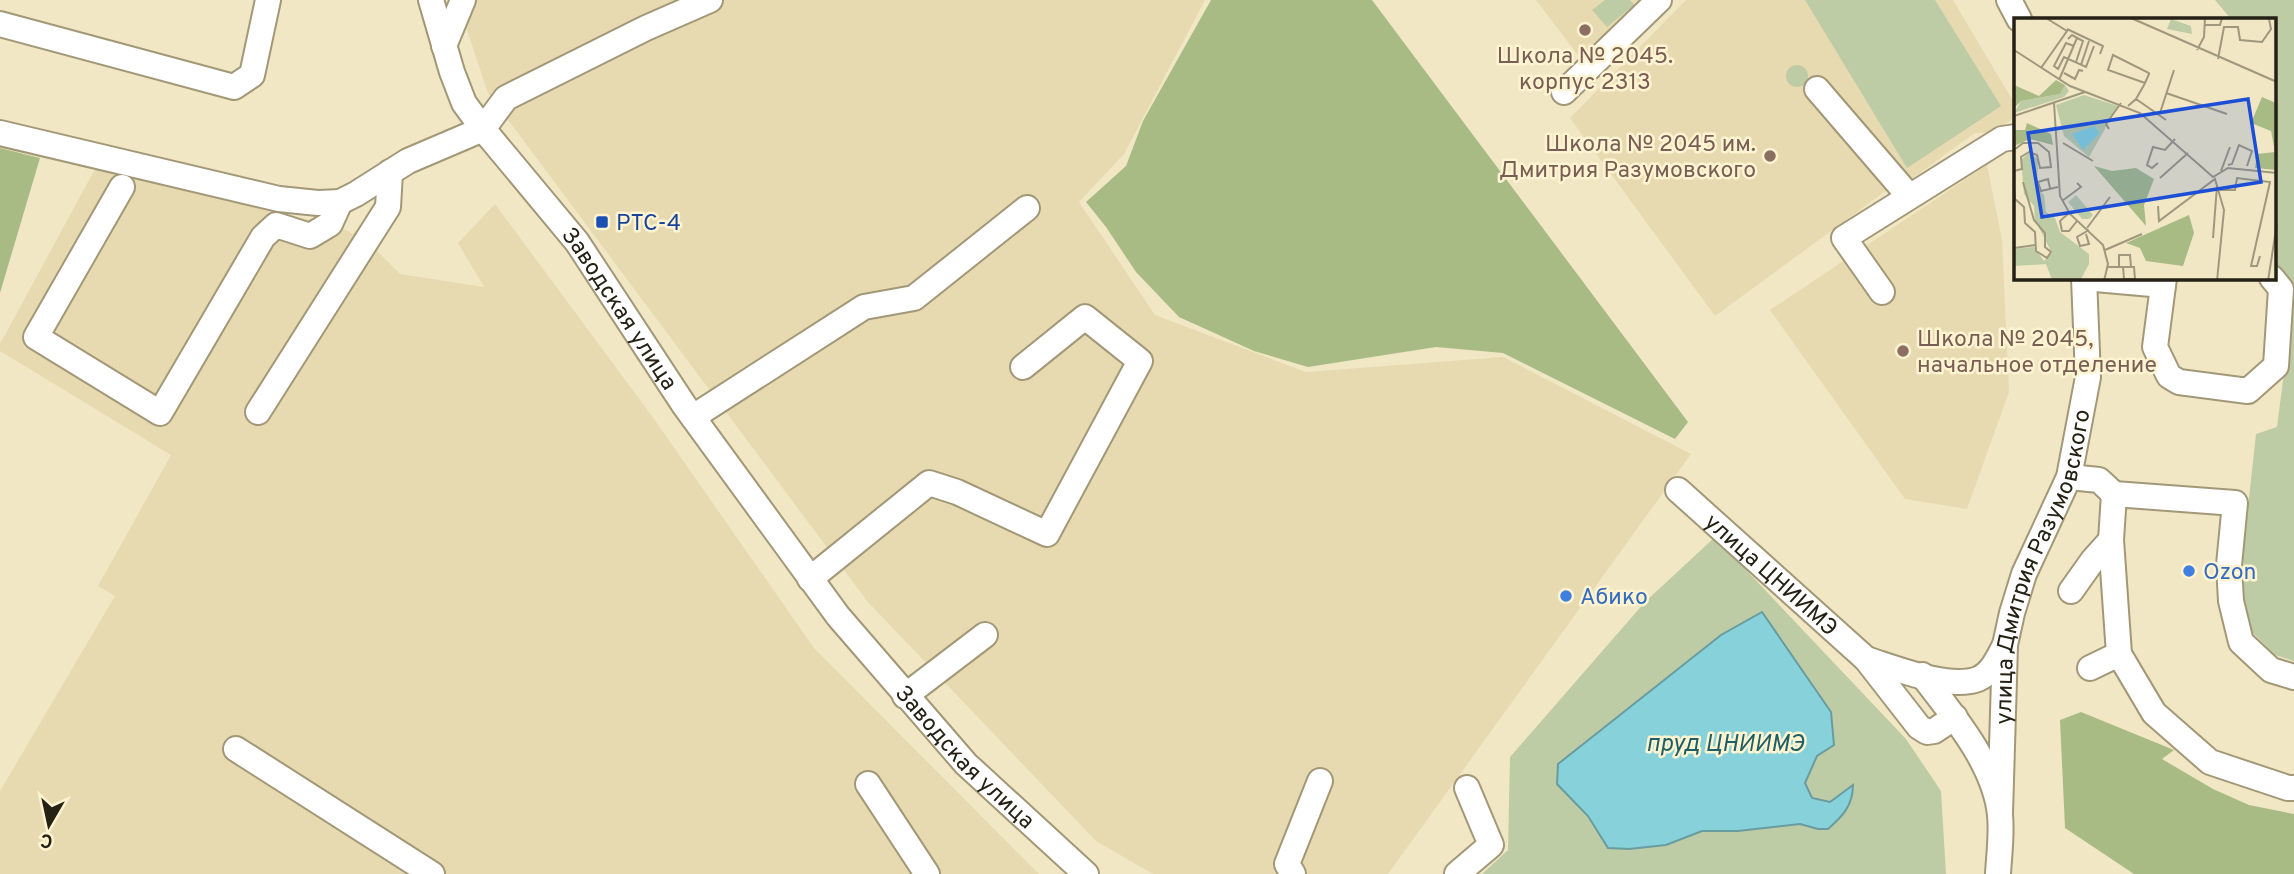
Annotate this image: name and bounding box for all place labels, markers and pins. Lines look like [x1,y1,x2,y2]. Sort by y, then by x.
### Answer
marker: Школа № 2045. корпус 2313 [1577,22,1593,38]
place label: Школа № 2045. корпус 2313 [1497,43,1673,98]
place label: Школа № 2045 им. Дмитрия Разумовского [1499,131,1756,186]
marker: Школа № 2045 им. Дмитрия Разумовского [1762,148,1778,164]
place label: РТС-4 [616,210,681,239]
marker: РТС-4 [594,214,610,230]
place label: Школа № 2045, начальное отделение [1917,326,2157,381]
marker: Школа № 2045, начальное отделение [1895,343,1911,359]
place label: Ozon [2203,559,2256,588]
marker: Ozon [2181,563,2197,579]
place label: Абико [1580,584,1648,613]
marker: Абико [1558,588,1574,604]

